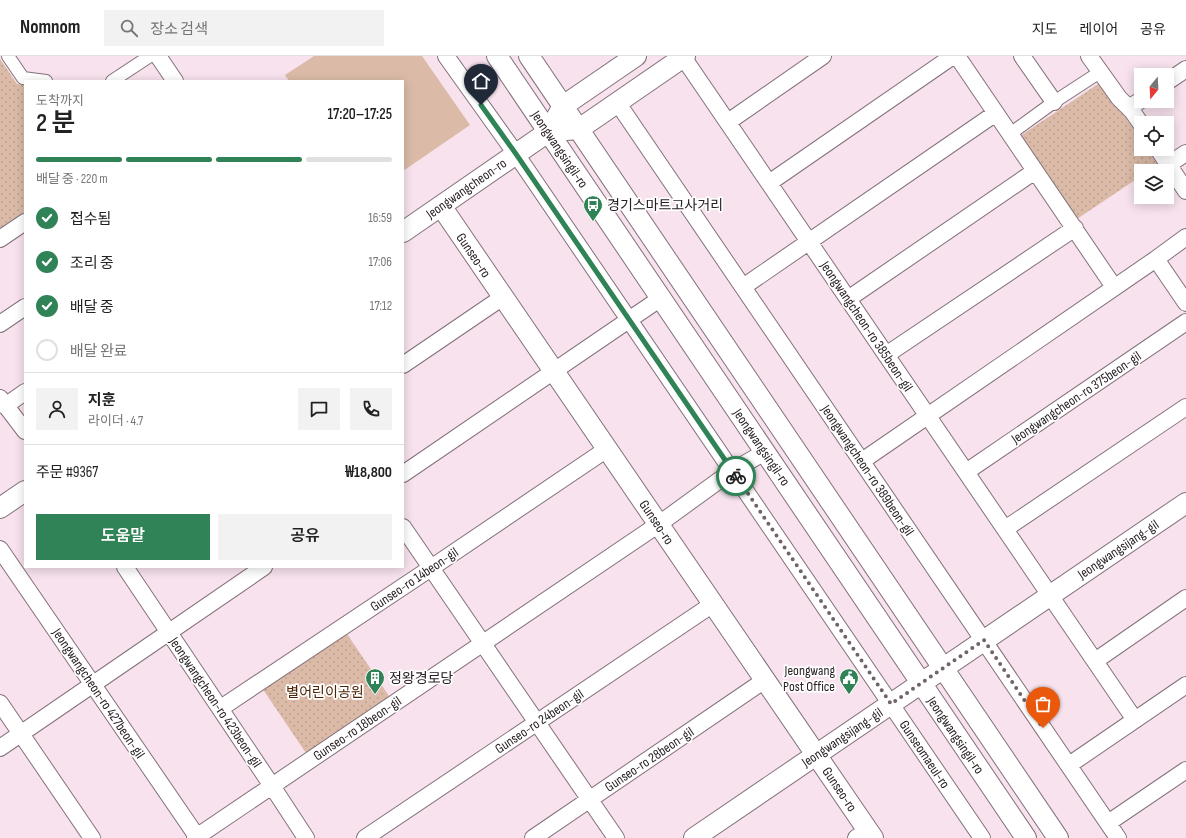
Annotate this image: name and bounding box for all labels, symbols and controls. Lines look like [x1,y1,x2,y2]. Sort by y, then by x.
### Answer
search box [104,10,384,46]
text: Nomnom [20,16,80,39]
icon: search [118,17,140,39]
text: 장소 검색 [150,20,208,39]
text: 지도 [1032,21,1058,38]
text: 레이어 [1080,21,1118,38]
text: 공유 [1140,21,1166,38]
pin [464,64,498,105]
north arrow [1134,68,1174,108]
map controls [1134,68,1174,204]
icon: home [470,70,492,92]
text: 도착까지 [36,93,84,109]
text: 17:20–17:25 [328,105,392,124]
street label: Jeongwangsingil-ro [527,107,592,191]
text: 2 분 [36,108,75,139]
button: locate [1134,116,1174,156]
street label: Jeongwangcheon-ro [422,154,510,223]
button: layers [1134,164,1174,204]
text: 배달 중 · 220 m [36,171,108,187]
bus stop icon: 경기스마트고사거리 [582,194,604,222]
place label: 경기스마트고사거리 [607,197,723,214]
icon: check [36,207,58,229]
text: 접수됨 [70,210,111,229]
text: 16:59 [368,210,392,226]
street label: Gunseo-ro [453,230,495,281]
icon: check [36,251,58,273]
text: 조리 중 [70,254,114,273]
text: 17:06 [368,254,392,270]
street label: Jeongwangcheon-ro 385beon-gil [816,257,917,395]
icon: check [36,295,58,317]
text: 배달 중 [70,298,114,317]
text: 17:12 [370,298,392,314]
text: 배달 완료 [70,342,128,361]
street label: Jeongwangcheon-ro 375beon-gil [1007,348,1144,448]
button: person [36,388,78,430]
button: chat [298,388,340,430]
button: phone [350,388,392,430]
text: 지훈 [88,391,116,410]
street label: Jeongwangcheon-ro 389beon-gil [817,401,918,539]
street label: Jeongwangsingil-ro [729,405,794,489]
text: 라이더 · 4.7 [88,413,143,429]
courier [716,456,756,496]
text: 주문 #9367 [36,463,98,482]
text: ₩18,800 [345,463,392,482]
icon: bike [725,465,747,487]
street label: Gunseo-ro [636,497,678,548]
button: 도움말 [36,514,210,560]
button: 공유 [218,514,392,560]
street label: Jeongwangsijang-gil [1074,516,1162,583]
street label: Gunseo-ro 14beon-gil [367,544,462,615]
street label: Jeongwangcheon-ro 427beon-gil [48,624,148,762]
street label: Jeongwangcheon-ro 423beon-gil [165,633,266,771]
place label: Jeongwang Post Office [783,662,835,695]
building icon: 정왕경로당 [364,667,386,695]
public building icon: Jeongwang Post Office [838,667,860,695]
place label: 정왕경로당 [389,670,454,687]
park label: 별어린이공원 [286,684,364,701]
street label: Gunseo-ro 24beon-gil [492,685,587,757]
pin [1026,687,1060,728]
street label: Gunseo-ro 18beon-gil [310,693,405,764]
street label: Jeongwangsingil-ro [923,693,988,777]
icon: bag [1032,693,1054,715]
street label: Jeongwangsijang-gil [798,704,886,771]
street label: Gunseomaeul-ro [896,717,954,792]
street label: Gunseo-ro 28beon-gil [602,723,697,795]
street label: Gunseo-ro [819,764,861,815]

